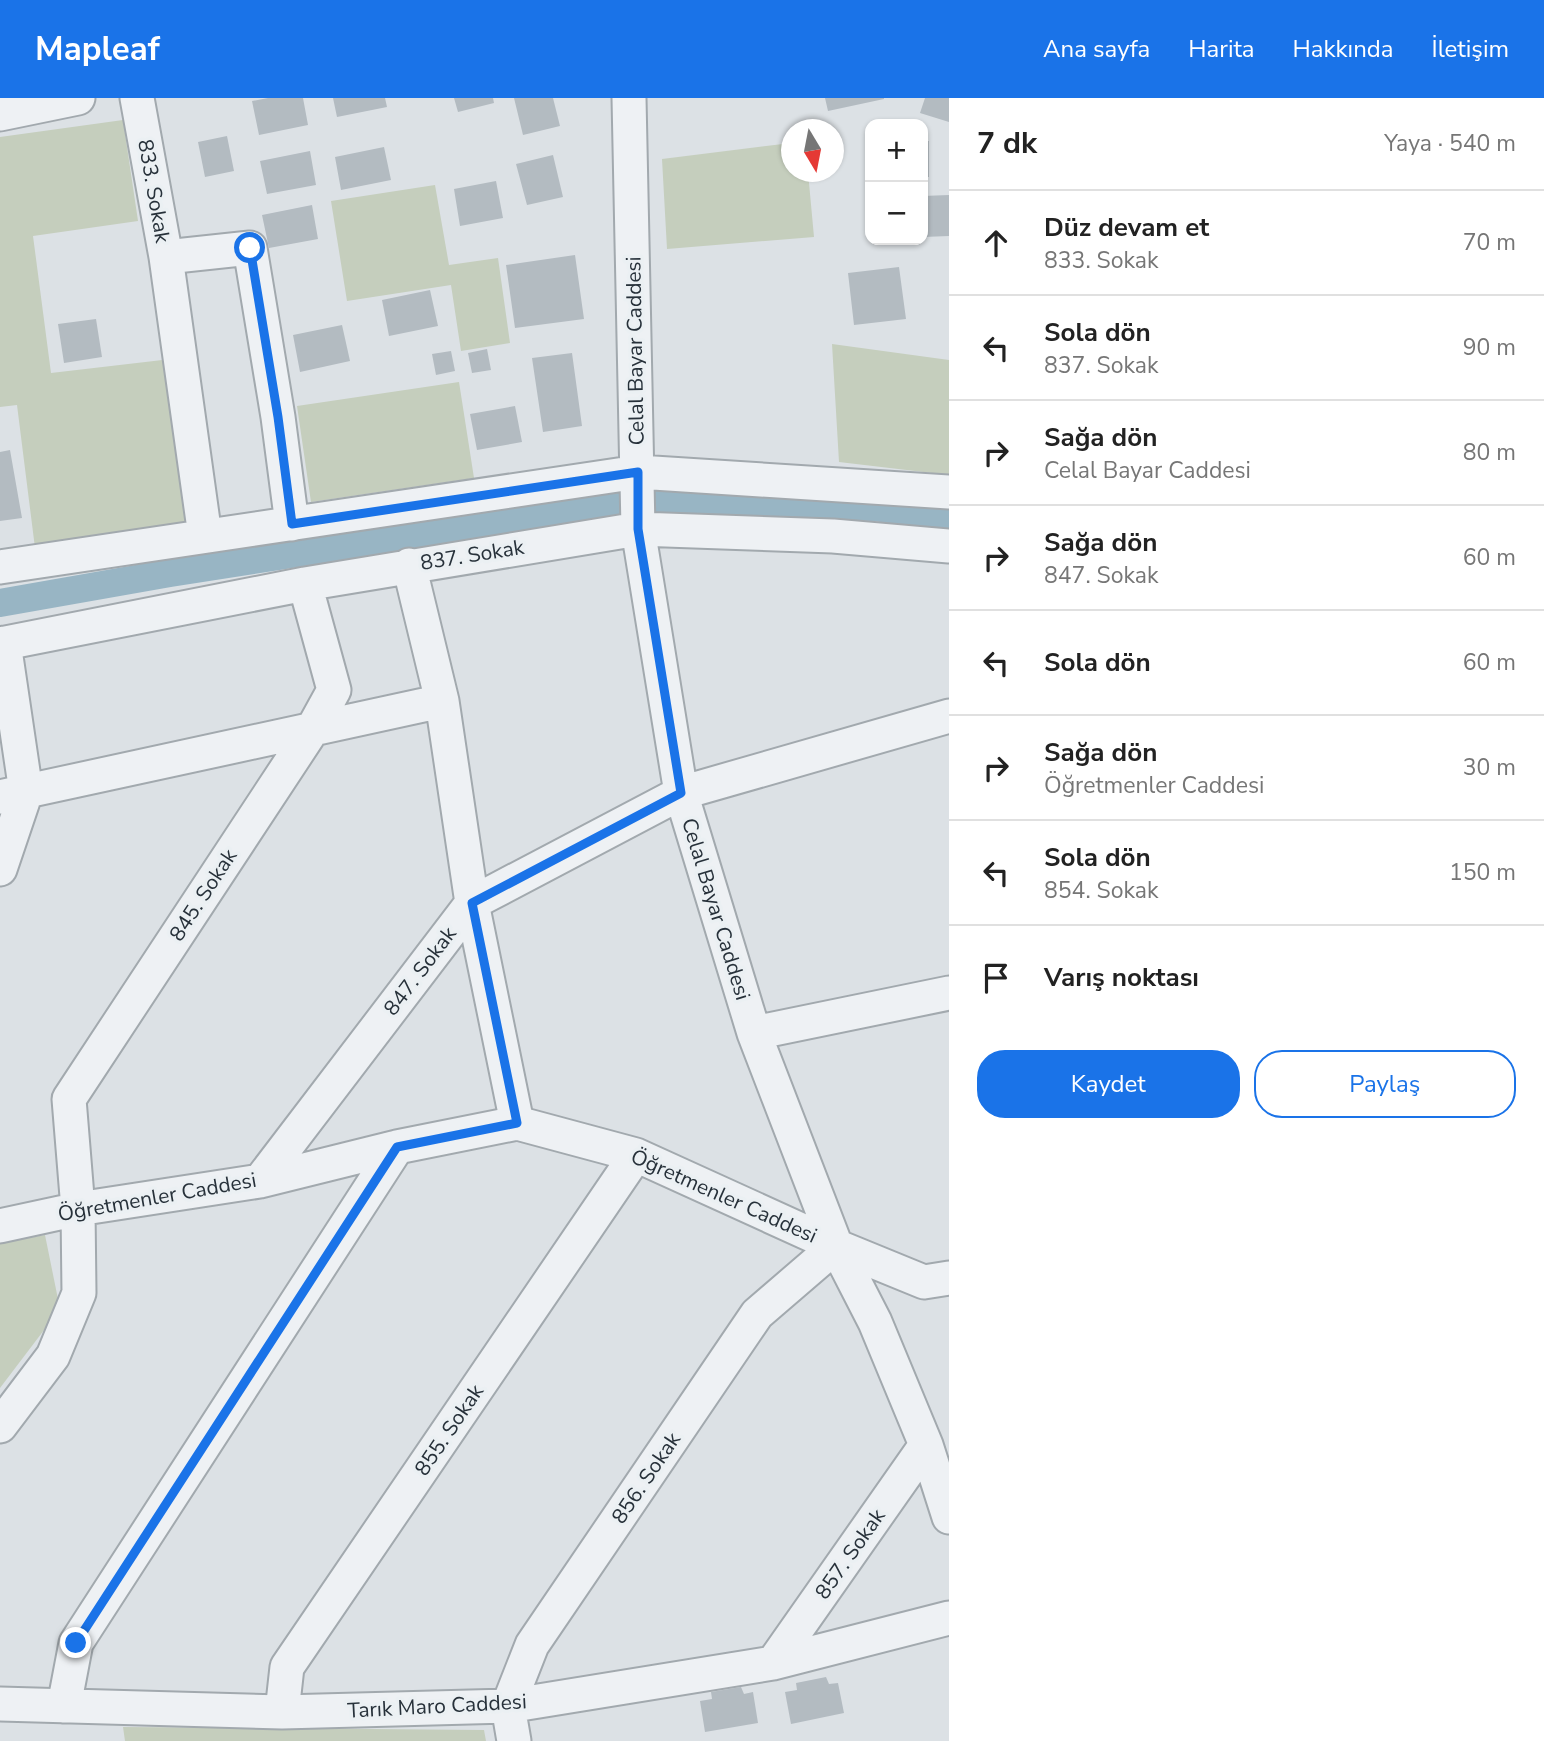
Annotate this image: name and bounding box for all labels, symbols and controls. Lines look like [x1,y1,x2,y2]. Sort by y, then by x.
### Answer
text: Mapleaf [35,27,160,72]
text: Ana sayfa [1043,33,1150,65]
text: Harita [1188,33,1255,65]
text: Hakkında [1293,33,1393,65]
text: İletişim [1431,33,1509,65]
north arrow [781,119,844,182]
map controls [865,119,928,245]
button: + [865,119,928,182]
text: 7 dk [977,123,1037,164]
text: Yaya · 540 m [1384,128,1516,159]
street label: 833. Sokak [131,137,177,245]
button: − [865,182,928,245]
text: Düz devam et [1044,210,1209,245]
icon: ahead [977,224,1015,262]
text: 70 m [1463,227,1516,258]
route start [234,232,265,263]
text: 833. Sokak [1044,245,1159,276]
street label: Celal Bayar Caddesi [619,256,651,446]
text: Sola dön [1044,315,1151,350]
icon: left [977,329,1015,367]
text: 90 m [1463,332,1516,363]
text: 837. Sokak [1044,350,1159,381]
text: Sağa dön [1044,420,1157,455]
icon: right [977,434,1015,472]
text: 80 m [1463,437,1516,468]
text: Celal Bayar Caddesi [1044,455,1251,486]
text: Sağa dön [1044,525,1157,560]
street label: 837. Sokak [418,533,526,577]
icon: right [977,539,1015,577]
text: 60 m [1463,542,1516,573]
text: 847. Sokak [1044,560,1159,591]
icon: left [977,644,1015,682]
text: Sola dön [1044,645,1151,680]
text: 60 m [1463,647,1516,678]
text: Sağa dön [1044,735,1157,770]
icon: right [977,749,1015,787]
text: 30 m [1463,752,1516,783]
text: Öğretmenler Caddesi [1044,770,1264,801]
street label: Celal Bayar Caddesi [675,815,757,1003]
text: Sola dön [1044,840,1151,875]
street label: 845. Sokak [163,843,243,946]
icon: left [977,854,1015,892]
text: 150 m [1449,857,1516,888]
text: 854. Sokak [1044,875,1159,906]
street label: 847. Sokak [377,920,463,1021]
icon: arrive [977,959,1015,997]
text: Varış noktası [1044,960,1199,995]
button: Kaydet [977,1050,1240,1118]
button: Paylaş [1254,1050,1516,1118]
street label: Öğretmenler Caddesi [626,1142,822,1250]
street label: Öğretmenler Caddesi [56,1166,258,1228]
street label: 855. Sokak [408,1378,490,1481]
street label: 856. Sokak [605,1426,687,1529]
street label: 857. Sokak [809,1503,892,1605]
route end [60,1627,91,1658]
street label: Tarık Maro Caddesi [347,1687,527,1725]

